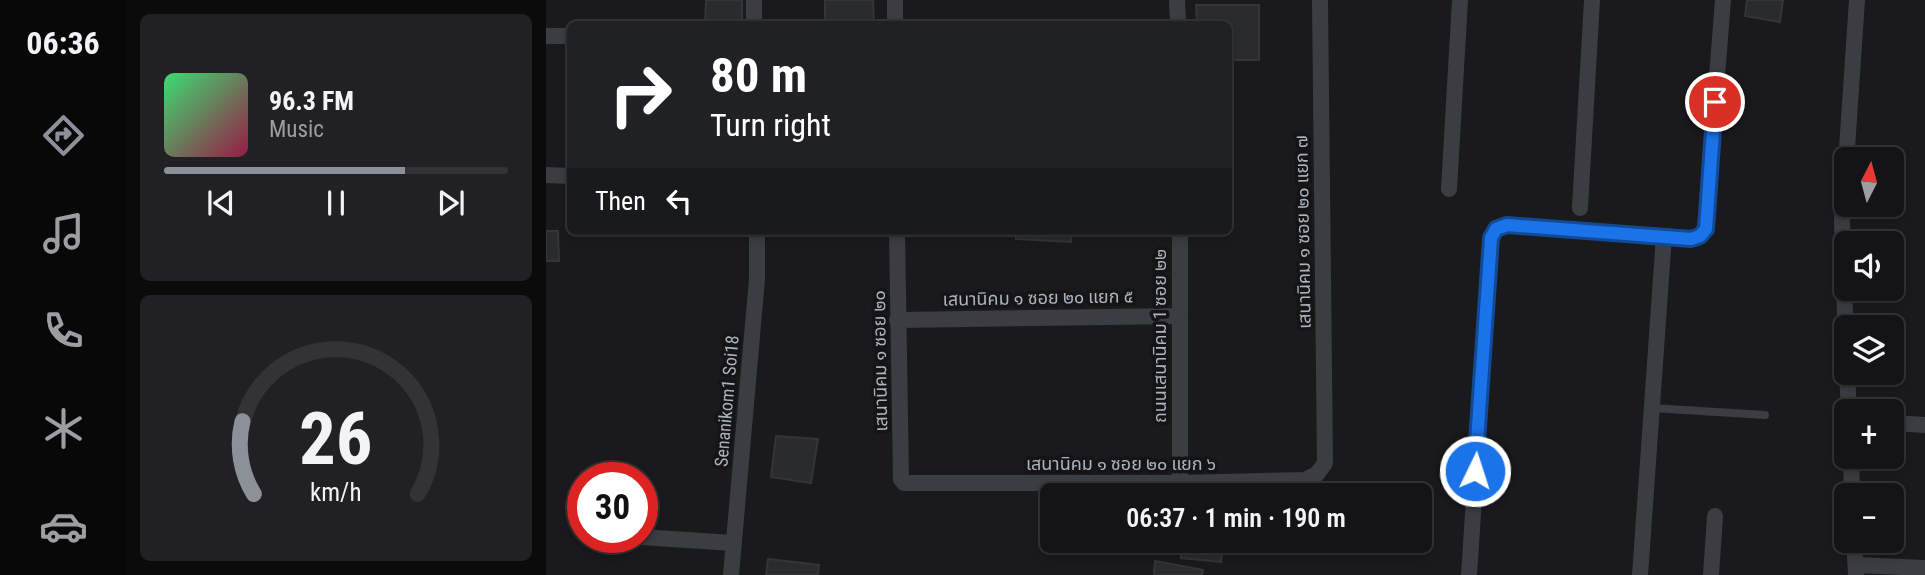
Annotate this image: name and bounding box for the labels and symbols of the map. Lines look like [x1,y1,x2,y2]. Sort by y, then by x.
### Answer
pin [1685,72,1745,132]
street label: เสนานิคม ๑ ซอย ๒๐ แยก ๗ [1290,135,1315,329]
north arrow [1834,147,1904,217]
street label: ถนนเสนานิคม 1 ซอย ๒๒ [1149,249,1170,423]
street label: เสนานิคม ๑ ซอย ๒๐ แยก ๕ [943,285,1133,310]
street label: เสนานิคม ๑ ซอย ๒๐ [868,290,891,432]
street label: Senanikom1 Soi18 [710,334,743,468]
position arrow [1438,434,1512,508]
street label: เสนานิคม ๑ ซอย ๒๐ แยก ๖ [1026,453,1216,474]
speed limit sign: 30 [567,462,658,553]

